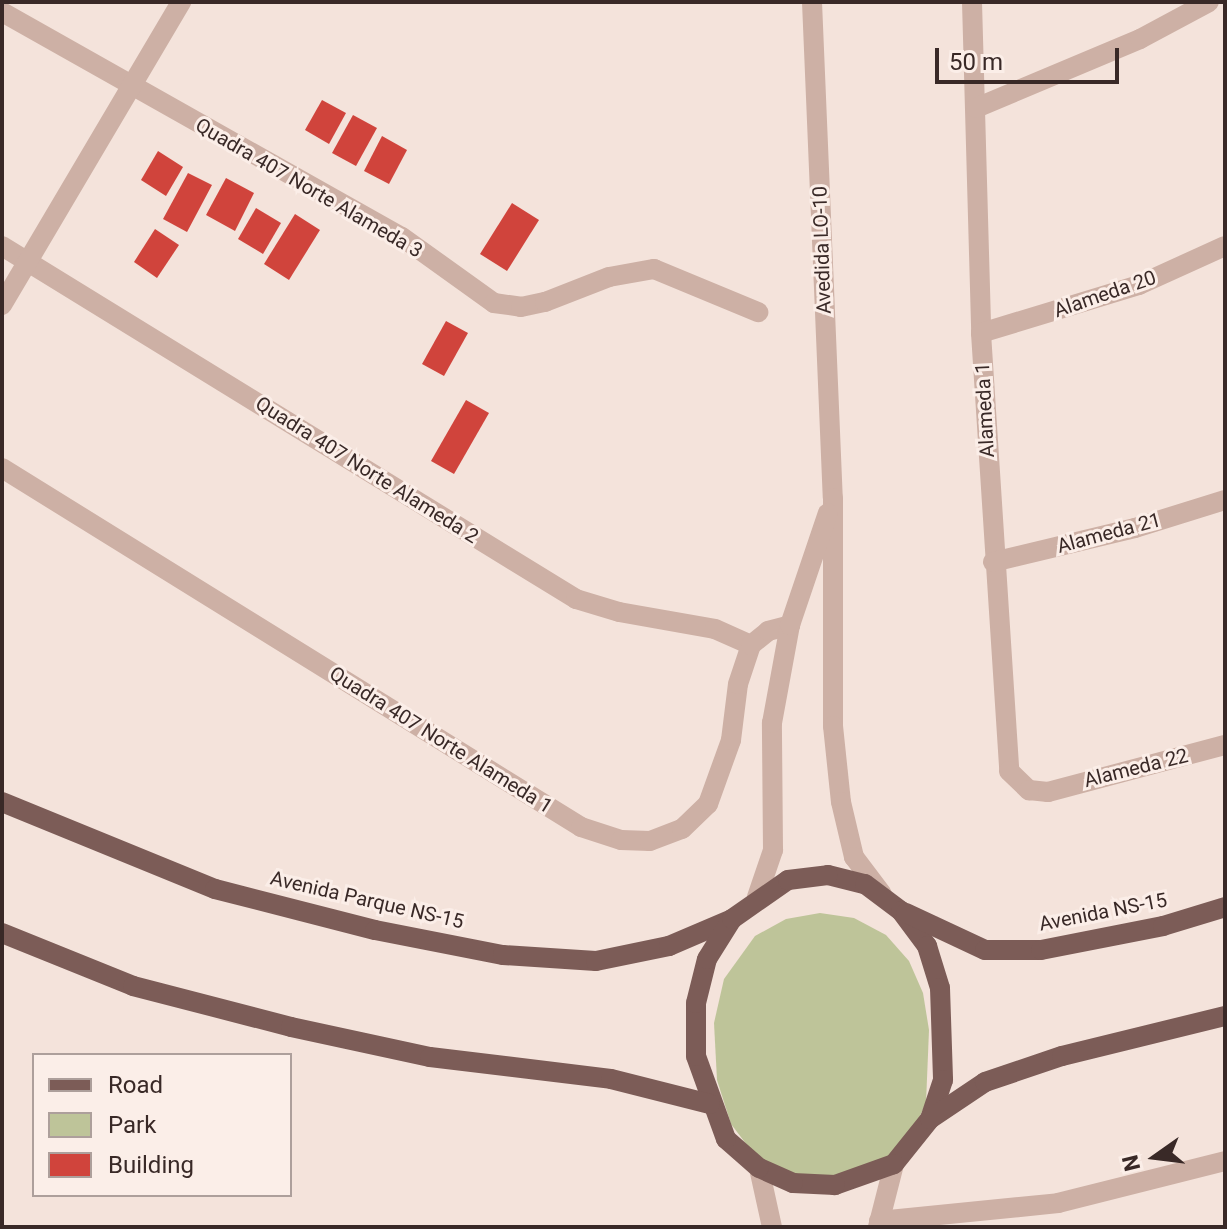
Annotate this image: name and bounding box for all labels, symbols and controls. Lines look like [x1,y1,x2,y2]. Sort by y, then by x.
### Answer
scale bar [939,32,1123,82]
text: 50 m [949,48,1003,76]
street label: Quadra 407 Norte Alameda 3 [191,113,427,263]
street label: Avedida LO-10 [808,186,836,314]
street label: Alameda 20 [1051,265,1159,323]
street label: Alameda 1 [971,362,999,458]
street label: Quadra 407 Norte Alameda 2 [251,391,483,549]
street label: Alameda 21 [1054,508,1164,558]
street label: Quadra 407 Norte Alameda 1 [325,661,557,819]
street label: Alameda 22 [1081,743,1191,793]
street label: Avenida Parque NS-15 [268,866,466,934]
street label: Avenida NS-15 [1037,888,1169,936]
legend [32,1053,292,1197]
text: Road [108,1071,163,1099]
text: Park [108,1111,156,1139]
north arrow [1115,1117,1195,1197]
text: Building [108,1151,194,1179]
text: N [1117,1152,1145,1173]

